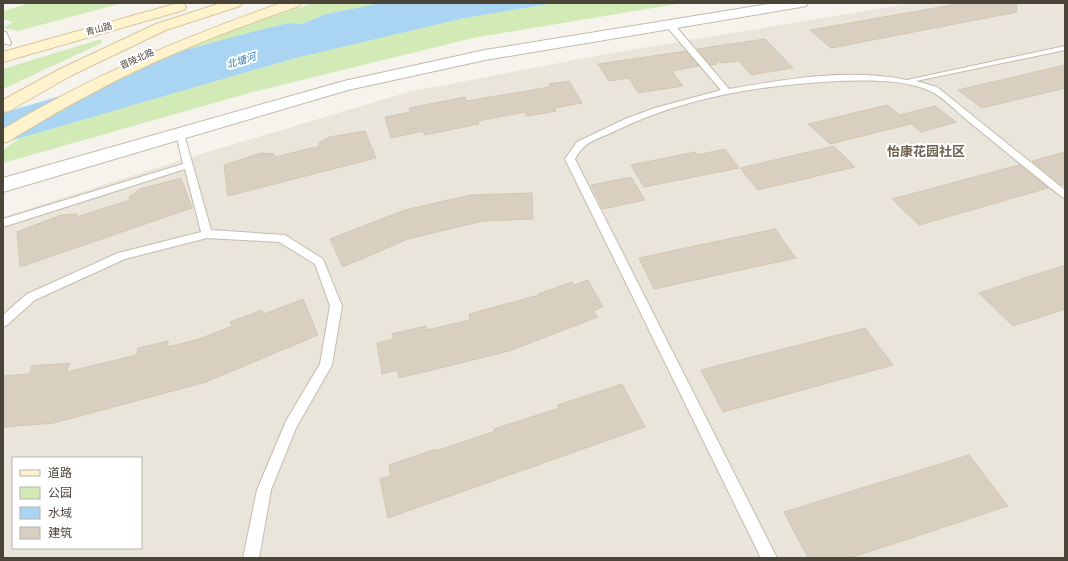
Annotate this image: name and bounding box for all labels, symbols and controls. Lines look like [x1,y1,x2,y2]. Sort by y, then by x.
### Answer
street label: 青山路 [85,21,113,37]
street label: 晋陵北路 [119,47,155,71]
water label: 北塘河 [225,50,259,70]
district label: 怡康花园社区 [887,144,965,159]
legend [12,457,142,549]
text: 道路 [48,466,72,479]
text: 公园 [48,487,72,499]
text: 水域 [48,507,72,519]
text: 建筑 [48,526,72,539]

